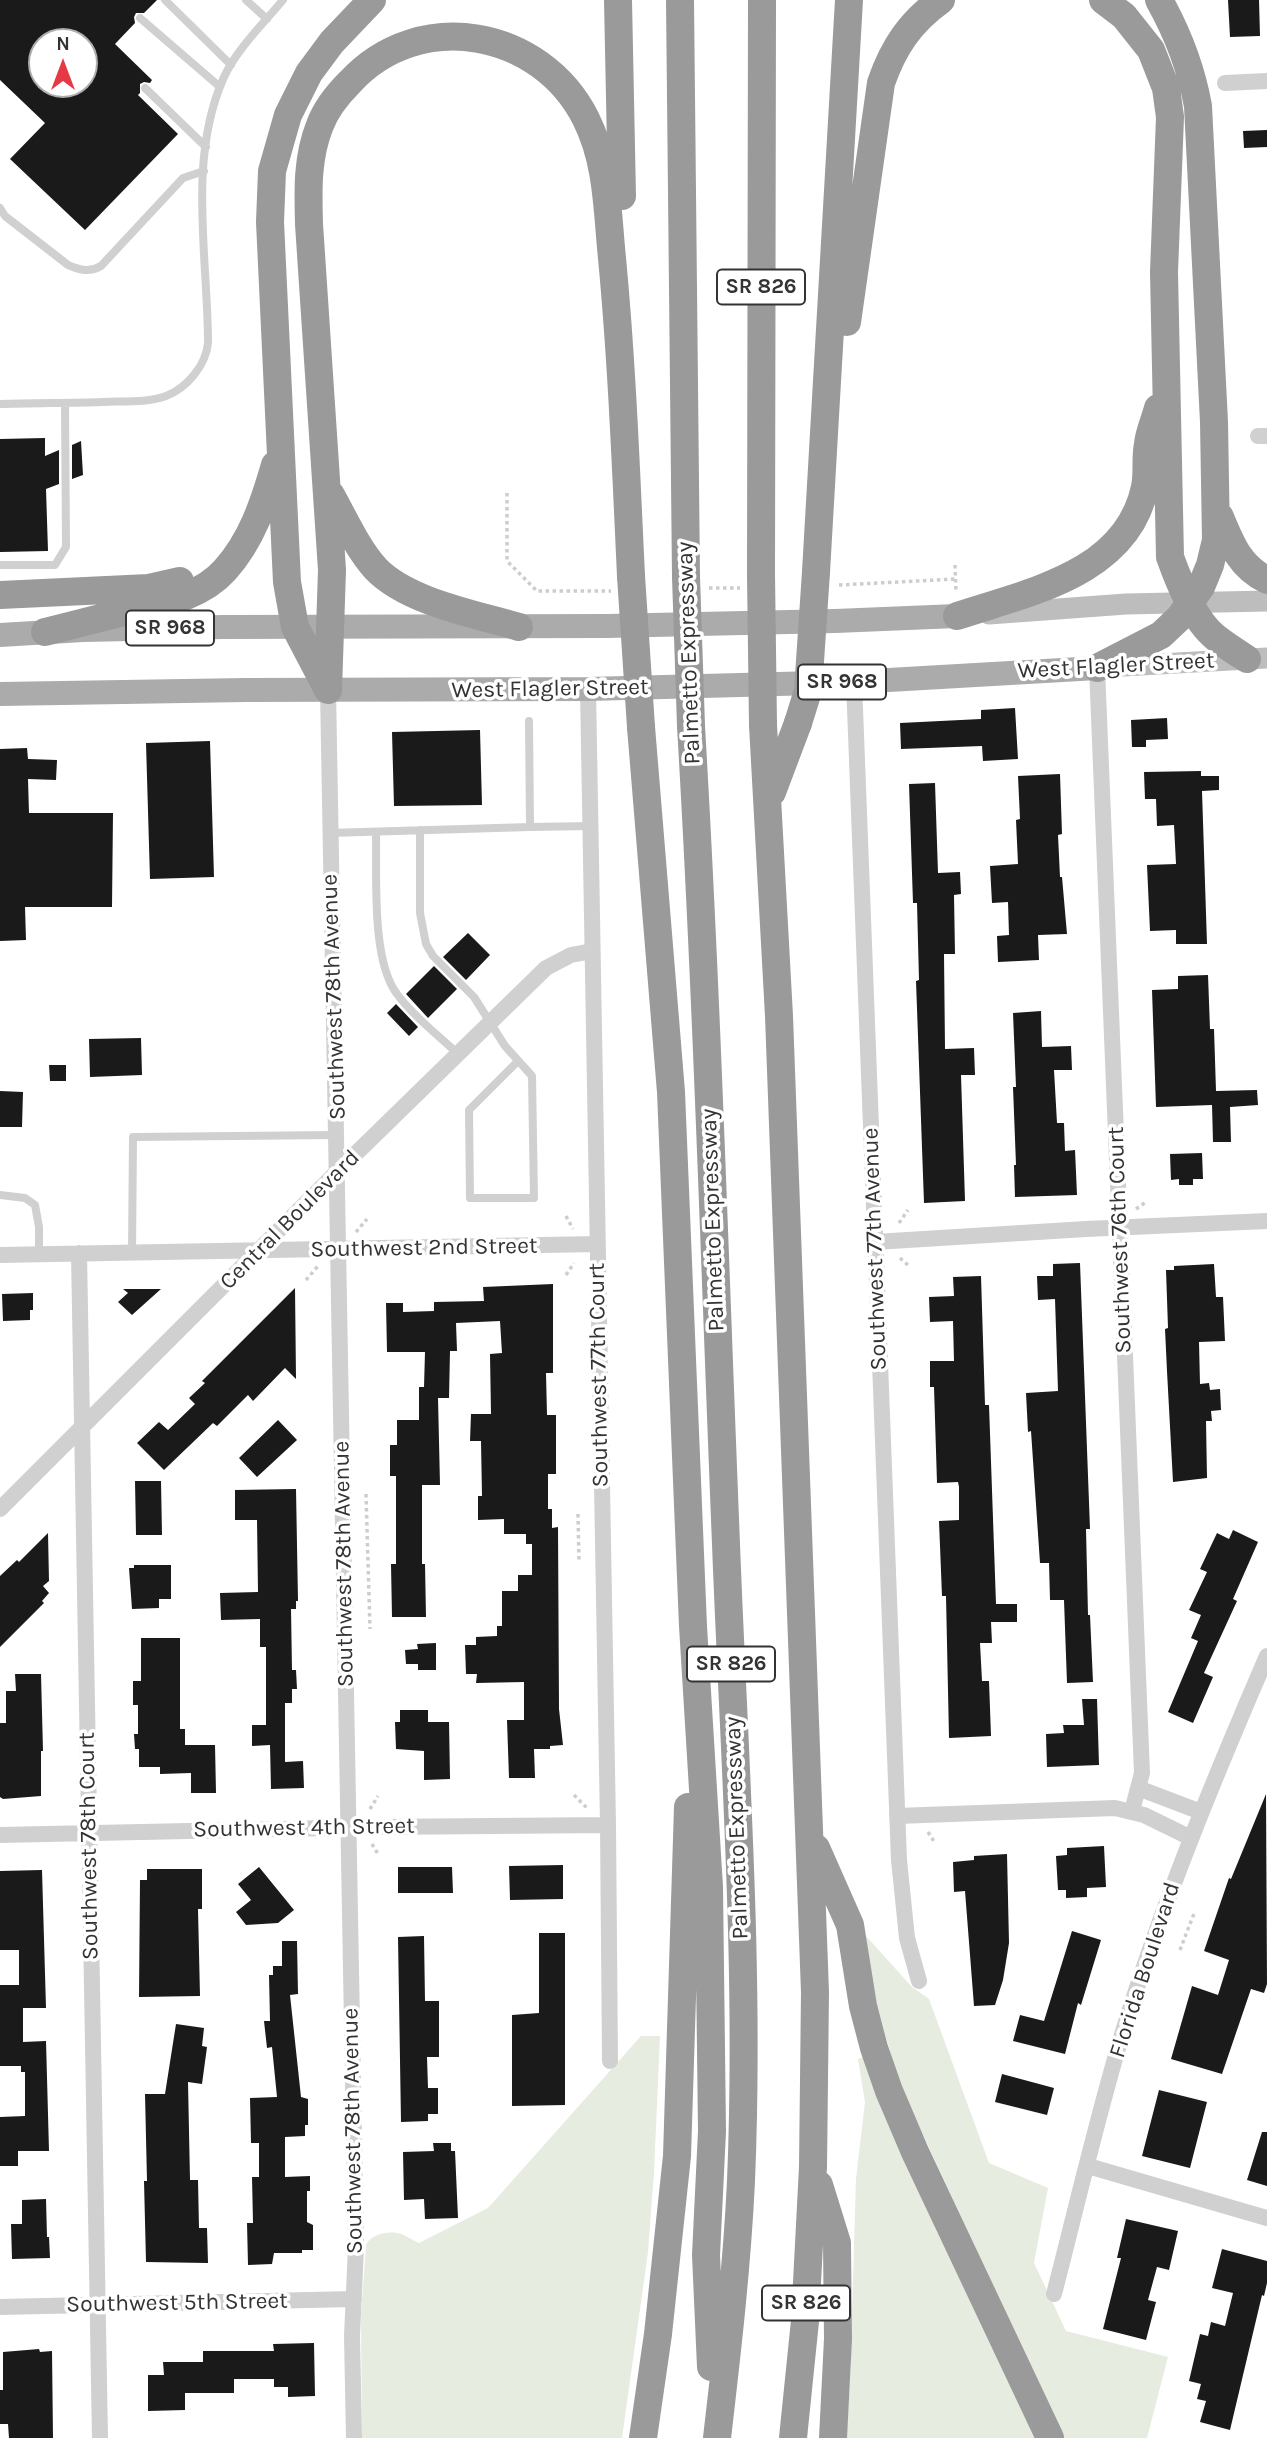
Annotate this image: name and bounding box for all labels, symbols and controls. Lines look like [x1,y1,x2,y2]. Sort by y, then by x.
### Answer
north arrow [28,28,98,98]
text: N [56,33,70,55]
road number: SR 826 [717,270,805,304]
street label: Palmetto Expressway [671,541,707,765]
road number: SR 968 [126,610,214,646]
street label: West Flagler Street [1017,647,1215,685]
road number: SR 968 [798,664,886,700]
street label: West Flagler Street [451,673,649,705]
street label: Southwest 78th Avenue [316,873,352,1121]
street label: Palmetto Expressway [695,1108,731,1332]
street label: Southwest 76th Court [1102,1126,1138,1354]
street label: Southwest 77th Avenue [857,1127,893,1371]
street label: Central Boulevard [214,1144,366,1296]
street label: Southwest 2nd Street [310,1232,538,1264]
street label: Southwest 77th Court [583,1262,615,1488]
street label: Southwest 78th Avenue [328,1441,360,1687]
road number: SR 826 [687,1646,775,1682]
street label: Palmetto Expressway [719,1716,755,1940]
street label: Southwest 78th Court [73,1732,105,1960]
street label: Southwest 4th Street [193,1812,415,1844]
street label: Florida Boulevard [1104,1879,1186,2061]
street label: Southwest 78th Avenue [337,2008,369,2254]
road number: SR 826 [762,2286,850,2320]
street label: Southwest 5th Street [66,2287,288,2319]

